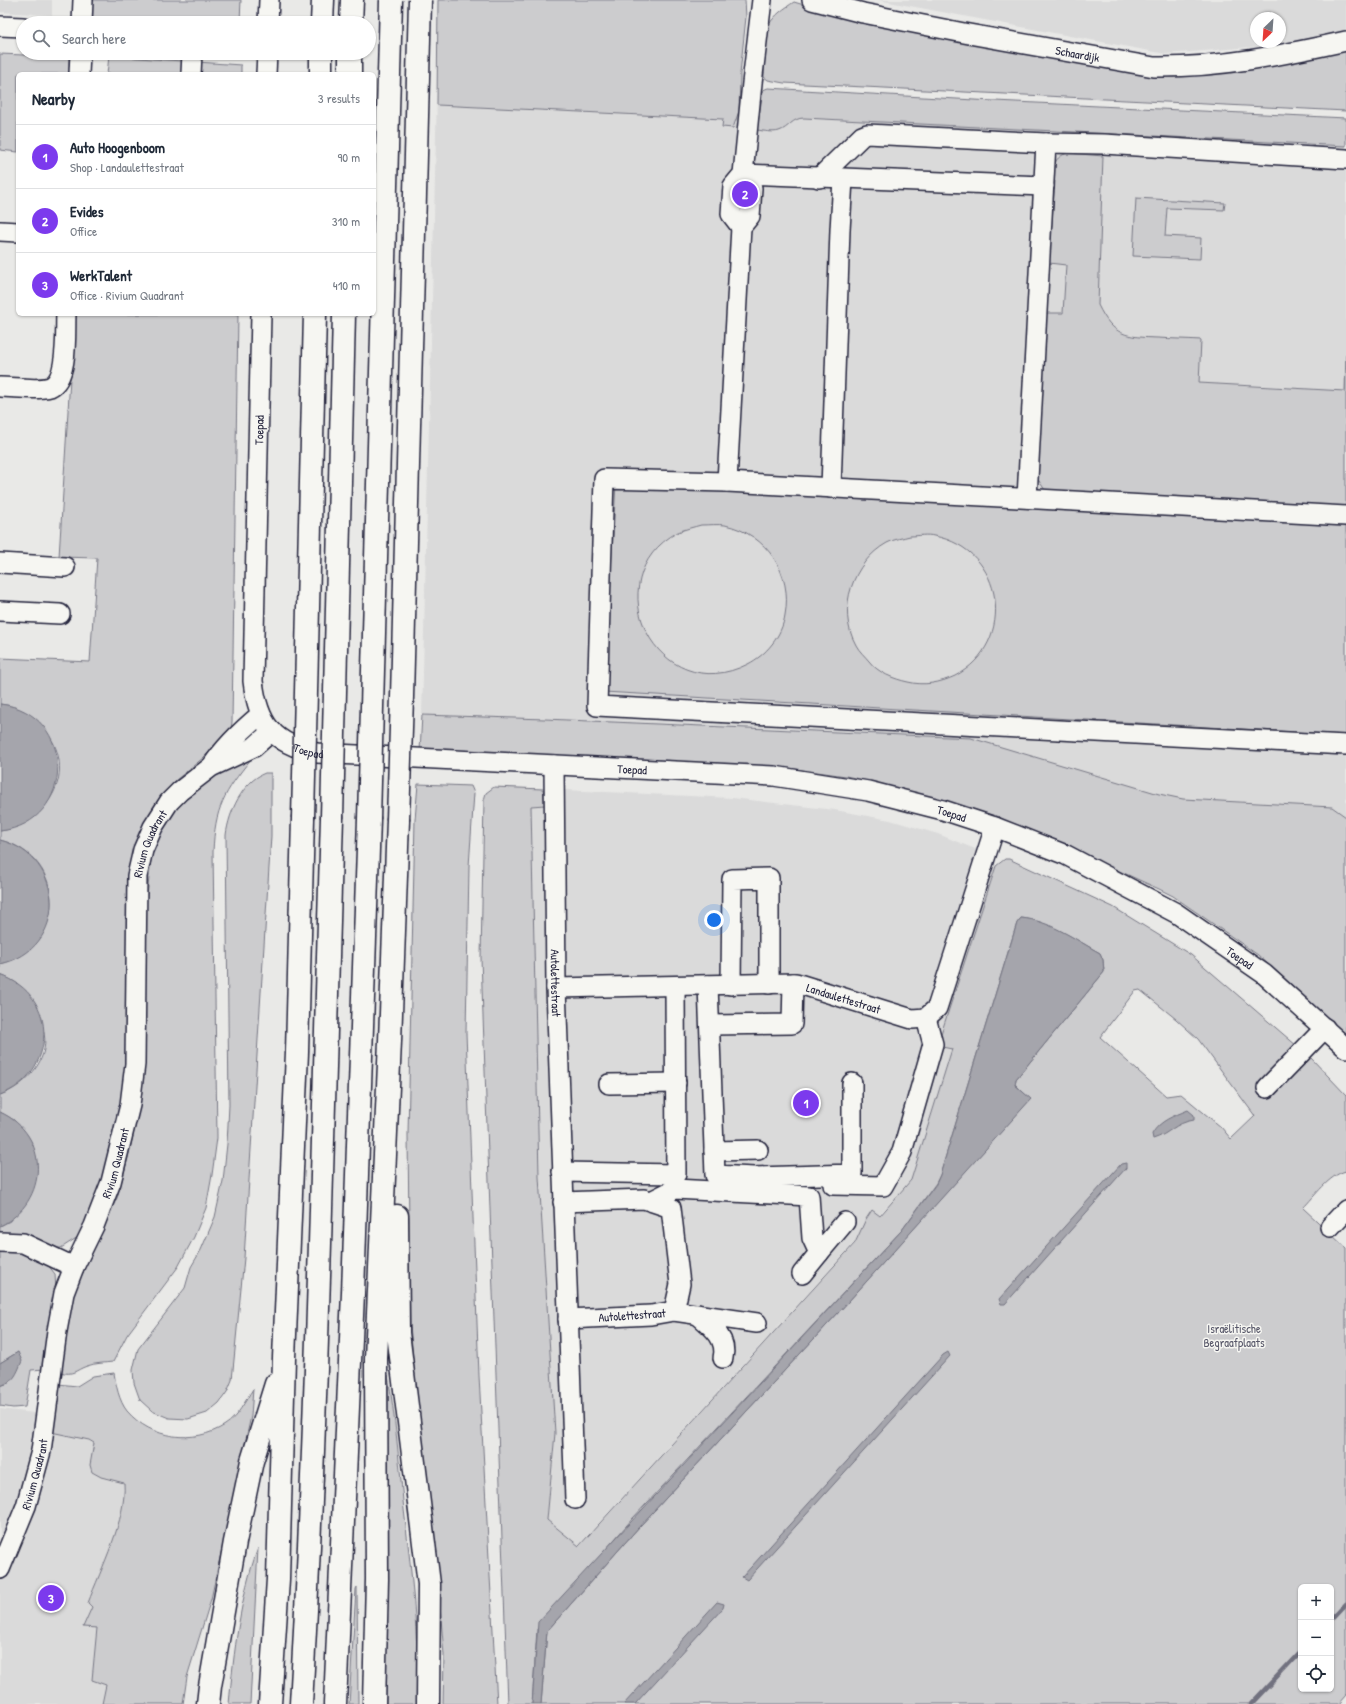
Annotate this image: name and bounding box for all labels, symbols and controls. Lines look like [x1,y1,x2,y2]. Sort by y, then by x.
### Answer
north arrow [1250,12,1286,48]
search box [16,16,376,60]
icon: search [30,27,52,49]
text: Search here [62,28,126,49]
street label: Schaardijk [1054,41,1101,66]
text: Nearby [32,87,75,110]
text: 3 results [318,89,360,107]
text: Auto Hoogenboom [70,137,165,158]
text: 1 [43,148,47,166]
text: 90 m [338,148,360,166]
text: Shop · Landaulettestraat [70,158,184,176]
pin: 2 [732,179,758,209]
text: Evides [70,201,104,222]
text: 2 [42,212,48,230]
text: 310 m [332,212,360,230]
text: Office [70,222,97,240]
text: WerkTalent [70,265,132,286]
text: 3 [42,276,48,294]
text: 410 m [333,276,360,294]
text: Office · Rivium Quadrant [70,286,184,304]
street label: Toepad [250,415,268,445]
street label: Toepad [291,738,324,762]
street label: Toepad [617,760,648,778]
street label: Toepad [935,800,969,826]
street label: Rivium Quadrant [128,805,171,879]
your location [704,910,724,930]
street label: Toepad [1223,942,1257,973]
street label: Autolettestraat [547,949,566,1018]
street label: Landaulettestraat [804,978,884,1018]
pin: 1 [793,1088,819,1118]
street label: Rivium Quadrant [97,1125,133,1201]
street label: Autolettestraat [598,1304,667,1326]
park label: Israëlitische Begraafplaats [1203,1320,1265,1351]
street label: Rivium Quadrant [17,1437,51,1512]
pin: 3 [38,1583,64,1613]
map controls [1298,1584,1334,1692]
button: + [1298,1584,1334,1620]
button: − [1298,1620,1334,1656]
button: locate [1298,1656,1334,1692]

